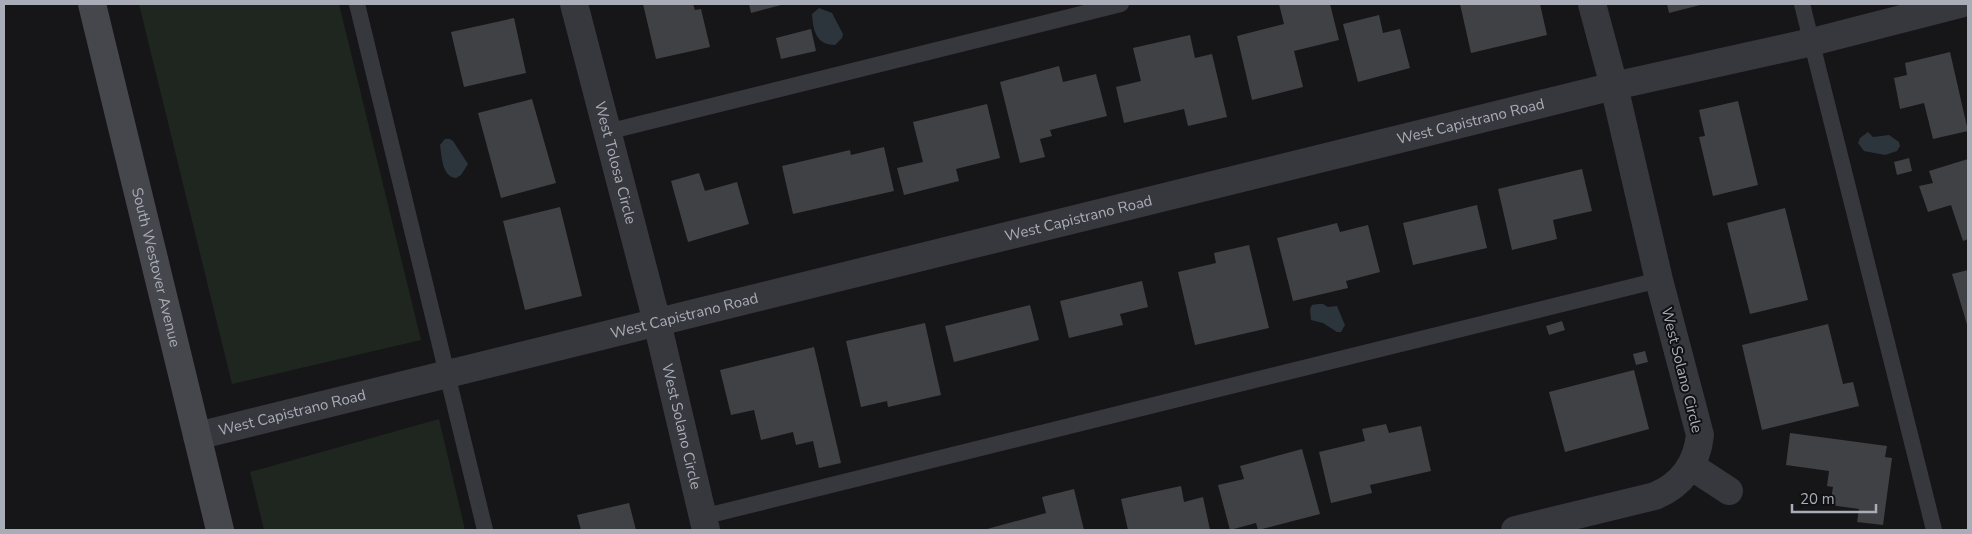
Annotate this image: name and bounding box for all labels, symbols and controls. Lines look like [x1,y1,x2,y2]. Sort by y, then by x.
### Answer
street label: West Capistrano Road [1395,94,1547,149]
street label: West Tolosa Circle [590,99,641,226]
street label: South Westover Avenue [127,185,185,349]
street label: West Capistrano Road [1003,190,1154,246]
street label: West Capistrano Road [609,288,760,343]
street label: West Solano Circle [1657,305,1707,435]
street label: West Solano Circle [657,362,706,491]
street label: West Capistrano Road [216,385,368,440]
scale bar [1792,482,1876,514]
text: 20 m [1800,489,1835,509]

